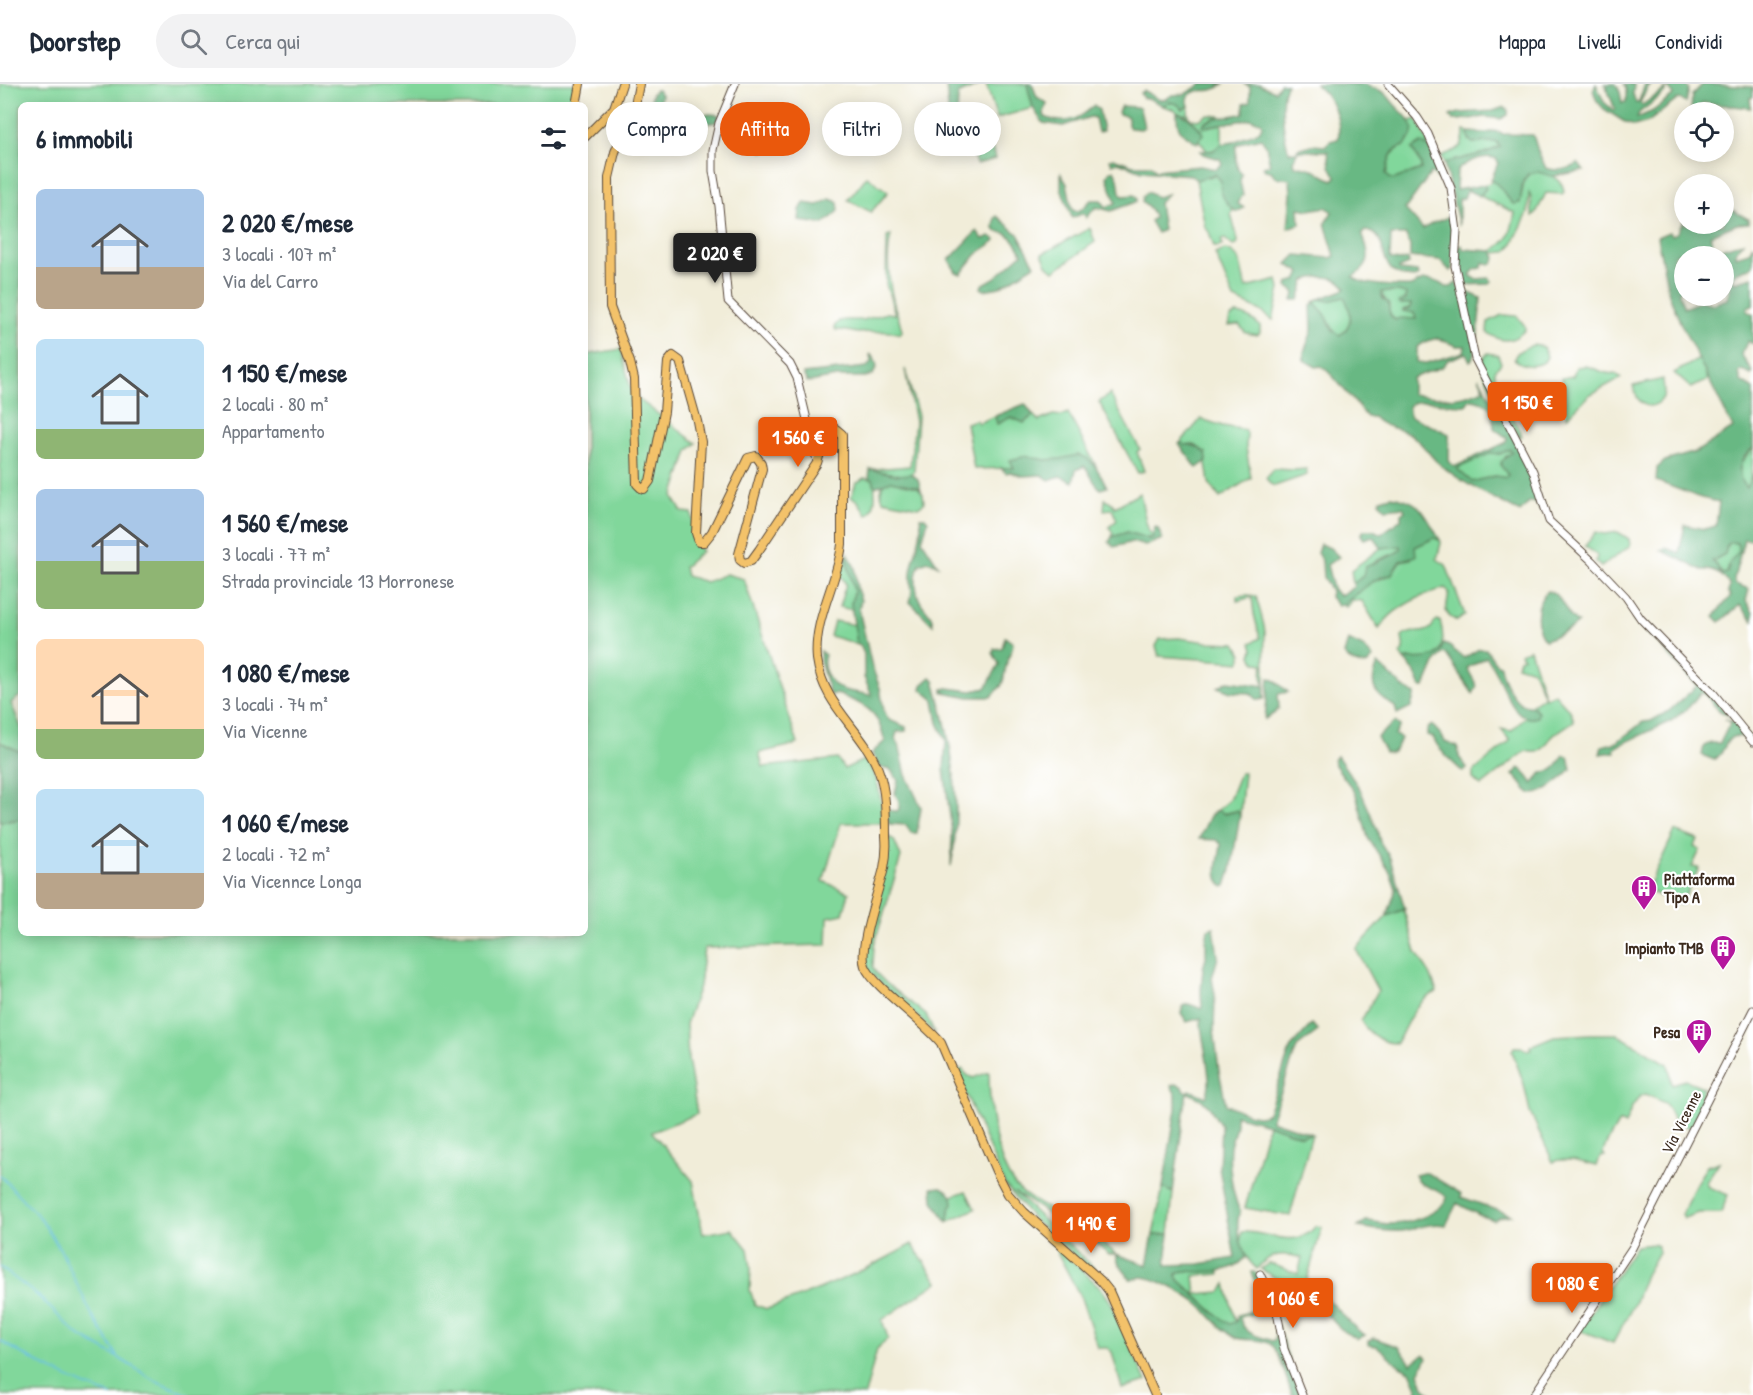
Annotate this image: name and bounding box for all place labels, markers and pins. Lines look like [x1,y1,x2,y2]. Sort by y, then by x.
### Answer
pin: 2 020 € [660,233,770,284]
pin: 1 150 € [1472,382,1582,433]
pin: 1 560 € [743,417,853,468]
place label: Piattaforma Tipo A [1663,868,1735,909]
building icon: Piattaforma Tipo A [1629,873,1659,911]
building icon: Impianto TMB [1708,933,1738,971]
place label: Impianto TMB [1625,937,1704,960]
building icon: Pesa [1684,1017,1714,1055]
place label: Pesa [1654,1021,1681,1043]
pin: 1 490 € [1036,1203,1146,1254]
pin: 1 080 € [1517,1263,1627,1314]
pin: 1 060 € [1238,1278,1348,1329]

